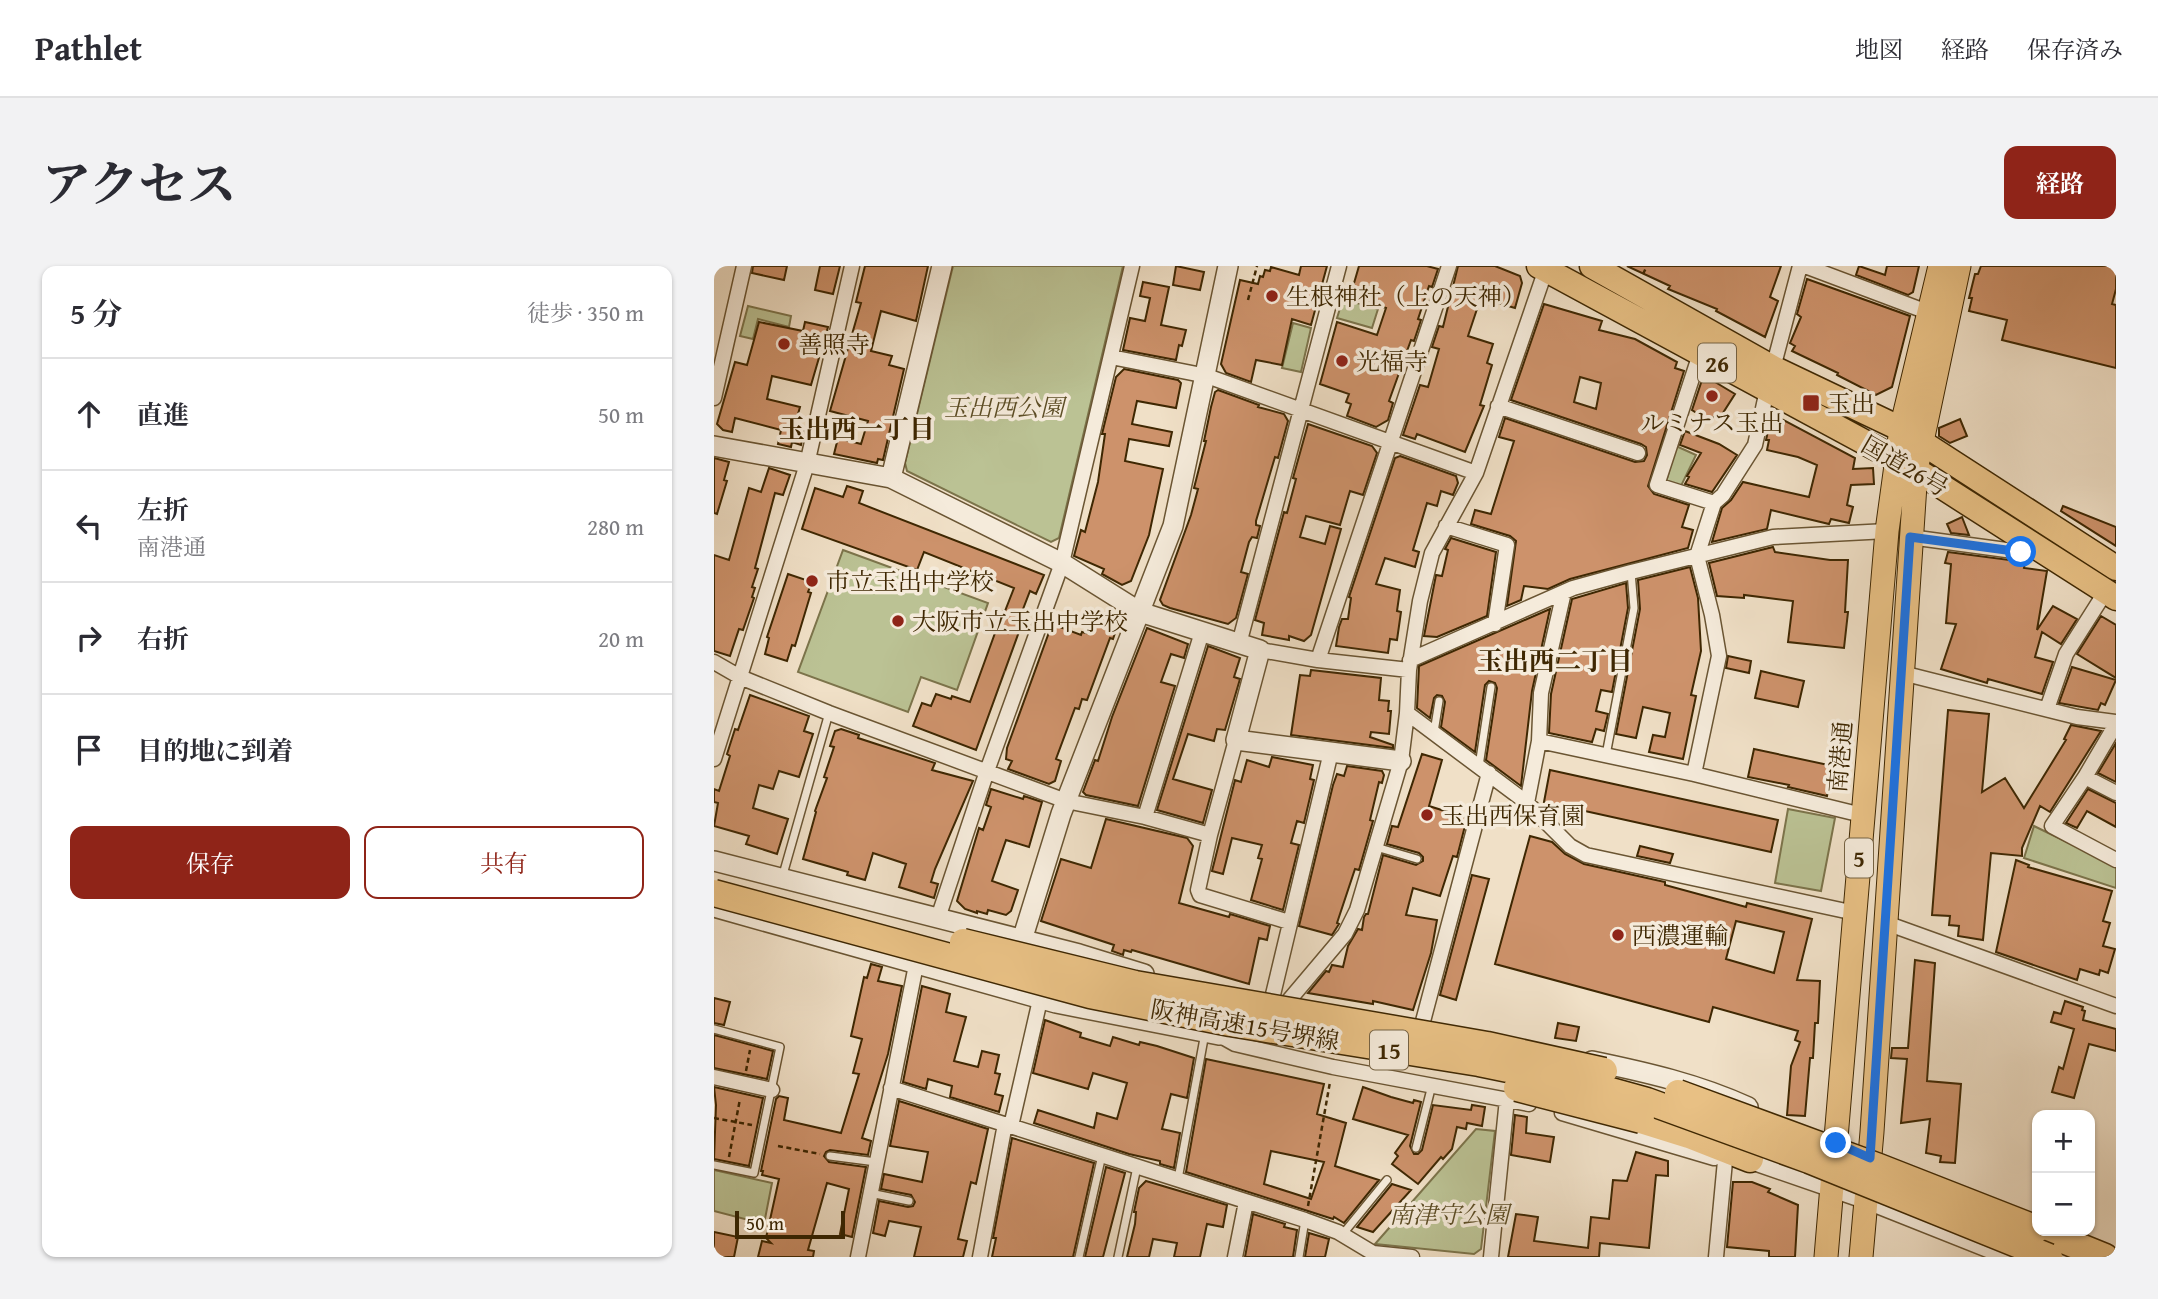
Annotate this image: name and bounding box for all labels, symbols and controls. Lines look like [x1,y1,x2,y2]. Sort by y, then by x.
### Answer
text: Pathlet [35,24,142,72]
text: 地図 [1855,32,1903,67]
text: 経路 [1941,32,1989,67]
text: 保存済み [2027,32,2123,67]
button: 経路 [2004,146,2116,219]
text: アクセス [42,147,237,219]
place label: 生根神社（上の天神） [1286,279,1526,314]
marker: 生根神社（上の天神） [1264,288,1280,304]
text: 5 分 [70,291,122,335]
text: 徒歩 · 350 m [527,296,644,329]
place label: 善照寺 [798,327,870,362]
marker: 善照寺 [776,336,792,352]
place label: 光福寺 [1356,344,1428,379]
road number: 26 [1698,344,1736,382]
marker: 光福寺 [1334,353,1350,369]
place label: 玉出 [1827,386,1875,421]
marker: ルミナス玉出 [1704,388,1720,404]
park label: 玉出西公園 [944,390,1068,425]
marker: 玉出 [1801,393,1821,413]
icon: ahead [70,395,108,433]
text: 直進 [137,395,189,434]
text: 50 m [598,398,644,431]
place label: ルミナス玉出 [1640,405,1784,440]
district label: 玉出西一丁目 [779,409,935,448]
street label: 国道26号 [1855,427,1955,505]
text: 左折 [137,490,189,529]
icon: left [70,507,108,545]
text: 280 m [587,510,644,543]
text: 南港通 [137,530,206,563]
route start [2005,536,2036,567]
place label: 市立玉出中学校 [826,564,994,599]
marker: 市立玉出中学校 [804,573,820,589]
place label: 大阪市立玉出中学校 [912,604,1128,639]
marker: 大阪市立玉出中学校 [890,613,906,629]
icon: right [70,619,108,657]
text: 右折 [137,619,189,658]
text: 20 m [598,622,644,655]
district label: 玉出西二丁目 [1477,641,1633,680]
street label: 南港通 [1819,720,1861,794]
icon: arrive [70,731,108,769]
text: 目的地に到着 [137,731,293,770]
place label: 玉出西保育園 [1441,798,1585,833]
marker: 玉出西保育園 [1419,807,1435,823]
button: 保存 [70,826,350,899]
button: 共有 [364,826,644,899]
road number: 5 [1845,838,1873,878]
place label: 西濃運輸 [1632,918,1728,953]
marker: 西濃運輸 [1610,927,1626,943]
street label: 阪神高速15号堺線 [1148,991,1342,1059]
road number: 15 [1370,1030,1408,1070]
map controls [2032,1110,2095,1236]
button: + [2032,1110,2095,1173]
route end [1820,1127,1851,1158]
button: − [2032,1173,2095,1236]
park label: 南津守公園 [1389,1197,1513,1232]
scale bar [735,1208,845,1240]
text: 50 m [746,1209,784,1237]

